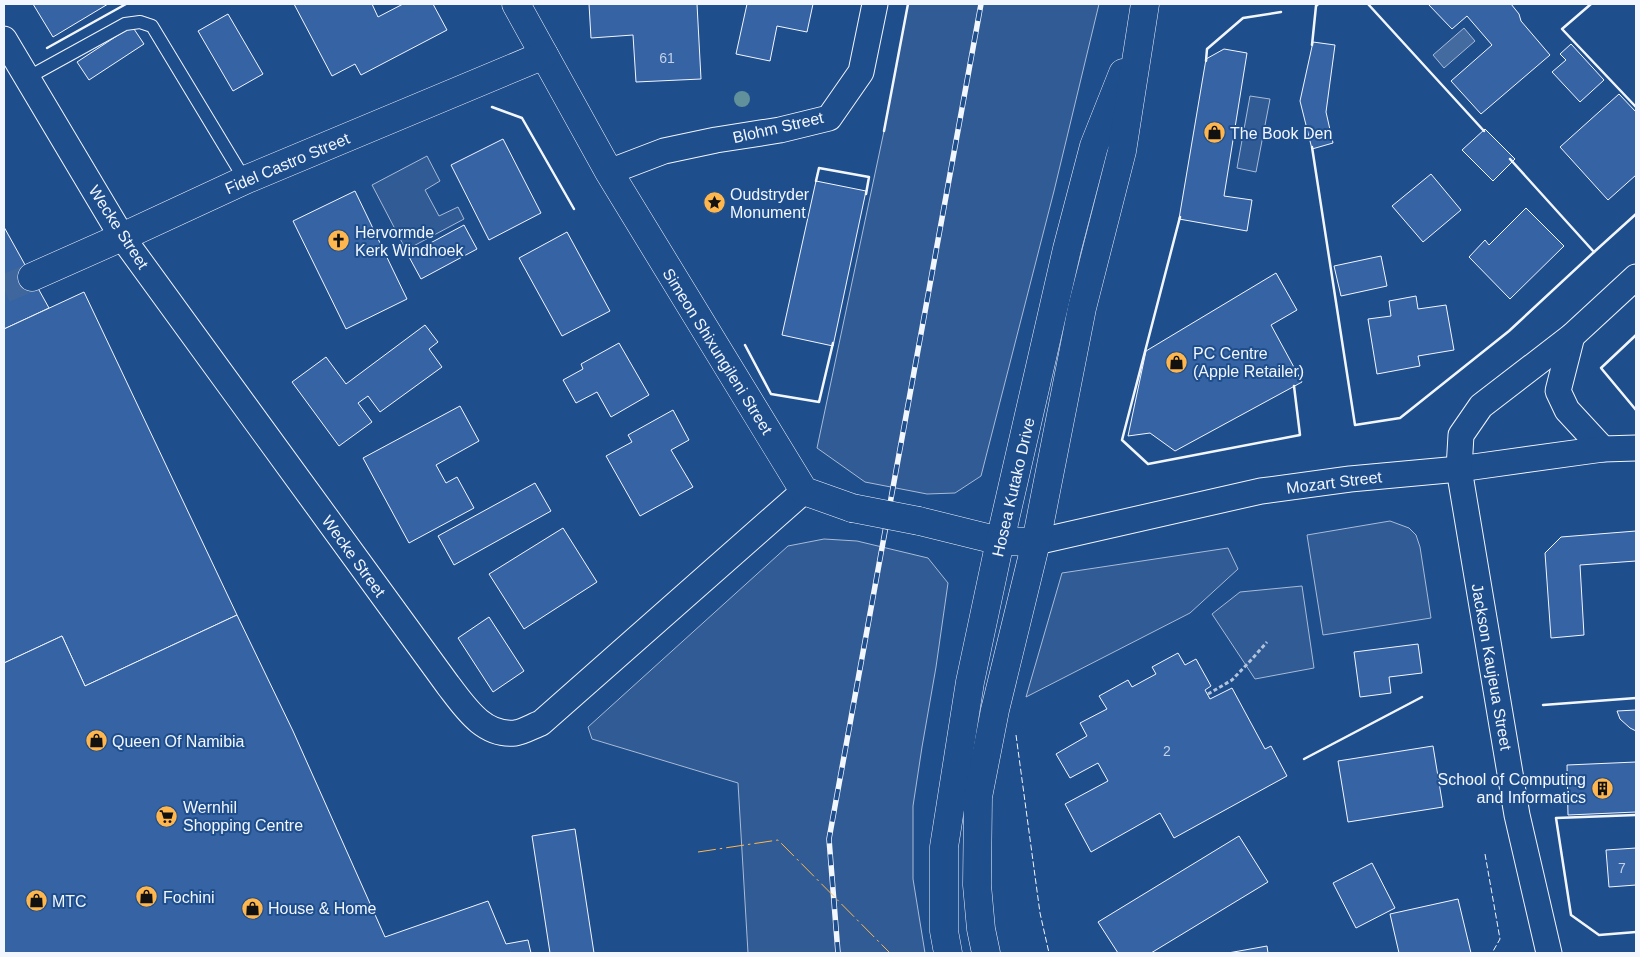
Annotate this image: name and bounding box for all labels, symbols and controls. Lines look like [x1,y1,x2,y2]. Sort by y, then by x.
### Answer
house number: 61 [659,50,675,66]
street label: Blohm Street [731,109,826,146]
shop icon: The Book Den [1202,121,1226,145]
place label: The Book Den [1230,125,1332,142]
street label: Fidel Castro Street [222,129,352,197]
street label: Wecke Street [85,182,152,273]
place label: Oudstryder Monument [730,186,810,221]
place icon: Oudstryder Monument [702,191,726,215]
place label: Hervormde Kerk Windhoek [355,224,464,259]
church icon: Hervormde Kerk Windhoek [327,229,351,253]
street label: Simeon Shixungileni Street [659,265,776,438]
place label: PC Centre (Apple Retailer) [1193,345,1304,380]
shop icon: PC Centre (Apple Retailer) [1165,350,1189,374]
street label: Hosea Kutako Drive [989,416,1038,558]
street label: Mozart Street [1285,468,1383,497]
street label: Wecke Street [319,513,389,600]
street label: Jackson Kaujeua Street [1468,582,1515,752]
shop icon: Queen Of Namibia [84,729,108,753]
place label: Queen Of Namibia [112,733,245,750]
house number: 2 [1163,743,1171,759]
place label: School of Computing and Informatics [1437,771,1586,806]
building icon: School of Computing and Informatics [1590,776,1614,800]
place label: Wernhil Shopping Centre [183,799,303,834]
supermarket icon: Wernhil Shopping Centre [155,804,179,828]
house number: 7 [1618,860,1626,876]
shop icon: Fochini [135,885,159,909]
shop icon: MTC [24,889,48,913]
place label: Fochini [163,889,215,906]
place label: MTC [52,893,87,910]
shop icon: House & Home [240,896,264,920]
place label: House & Home [268,900,377,917]

